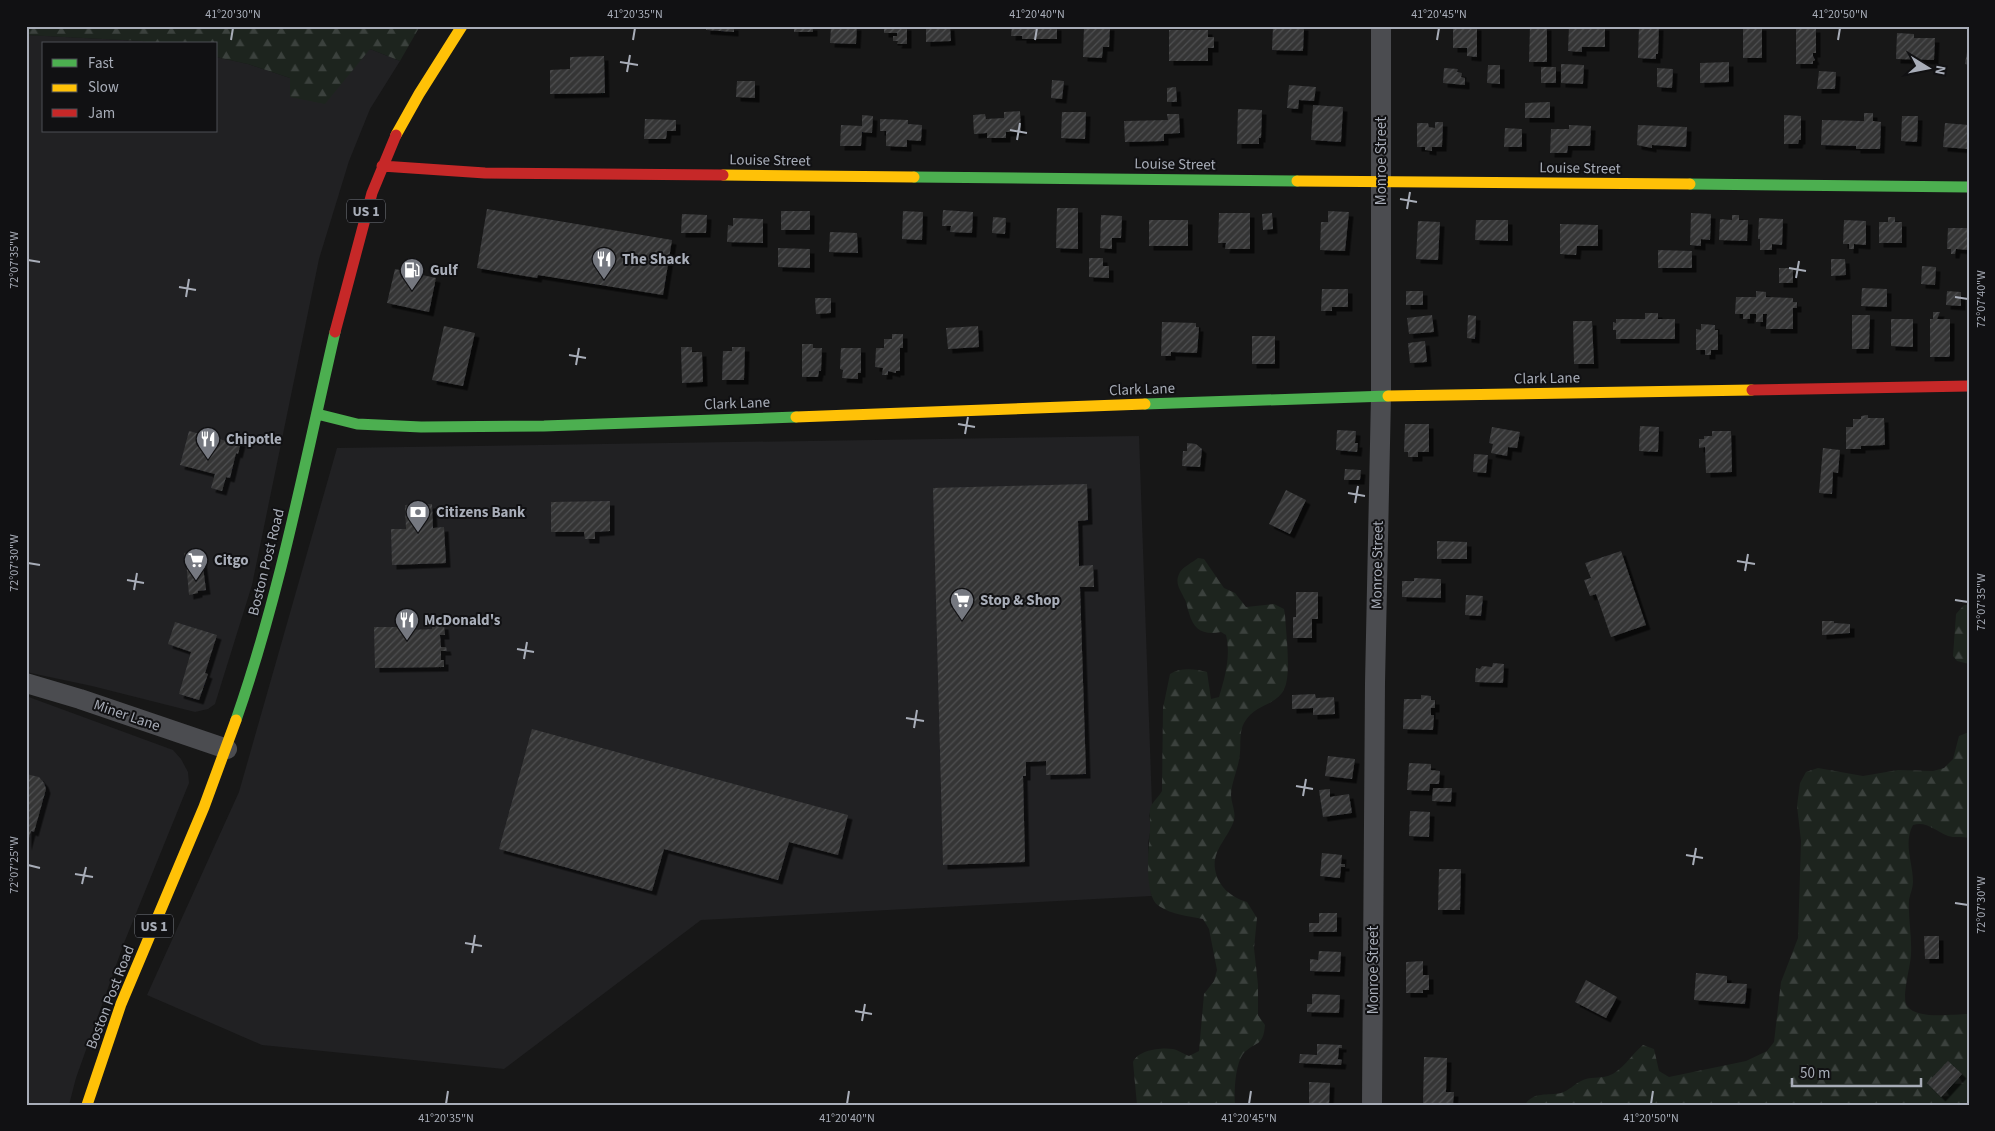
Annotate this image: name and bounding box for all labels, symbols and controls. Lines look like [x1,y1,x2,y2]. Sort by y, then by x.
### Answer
text: 41°20'30"N [205,6,261,23]
text: 41°20'35"N [607,6,663,23]
text: 41°20'40"N [1009,6,1065,23]
text: 41°20'45"N [1411,6,1467,23]
text: 41°20'50"N [1812,6,1868,23]
legend [42,42,218,132]
north arrow [1902,42,1952,92]
text: Fast [88,53,114,74]
text: N [1929,64,1950,76]
text: Slow [88,77,119,98]
text: Jam [88,103,115,124]
street label: Monroe Street [1371,117,1392,205]
street label: Louise Street [729,149,811,172]
street label: Louise Street [1134,153,1216,176]
street label: Louise Street [1539,157,1621,180]
road number: US 1 [347,200,385,222]
text: 72°07'35"W [6,231,23,289]
restaurant icon: The Shack [591,246,617,280]
place label: The Shack [622,249,691,270]
fuel station icon: Gulf [399,257,425,291]
place label: Gulf [430,260,458,281]
text: 72°07'40"W [1973,270,1990,328]
street label: Clark Lane [1514,367,1580,390]
street label: Clark Lane [1109,378,1175,401]
street label: Clark Lane [704,392,770,415]
restaurant icon: Chipotle [195,426,221,460]
place label: Chipotle [226,429,282,450]
bank icon: Citizens Bank [405,499,431,533]
place label: Citizens Bank [436,502,526,523]
street label: Boston Post Road [243,506,290,618]
street label: Monroe Street [1366,521,1389,609]
text: 72°07'30"W [6,534,23,592]
supermarket icon: Citgo [183,547,209,581]
place label: Citgo [214,550,249,571]
text: 72°07'35"W [1973,573,1990,631]
supermarket icon: Stop & Shop [949,587,975,621]
place label: Stop & Shop [980,590,1061,611]
restaurant icon: McDonald's [394,607,420,641]
place label: McDonald's [424,610,501,631]
street label: Miner Lane [91,694,163,737]
text: 72°07'25"W [6,836,23,894]
text: 72°07'30"W [1973,876,1990,934]
road number: US 1 [135,914,173,938]
street label: Monroe Street [1363,926,1384,1014]
street label: Boston Post Road [81,942,140,1052]
scale bar [1792,1056,1921,1088]
text: 50 m [1800,1063,1830,1084]
text: 41°20'35"N [418,1110,474,1127]
text: 41°20'40"N [819,1110,875,1127]
text: 41°20'45"N [1221,1110,1277,1127]
text: 41°20'50"N [1623,1110,1679,1127]

